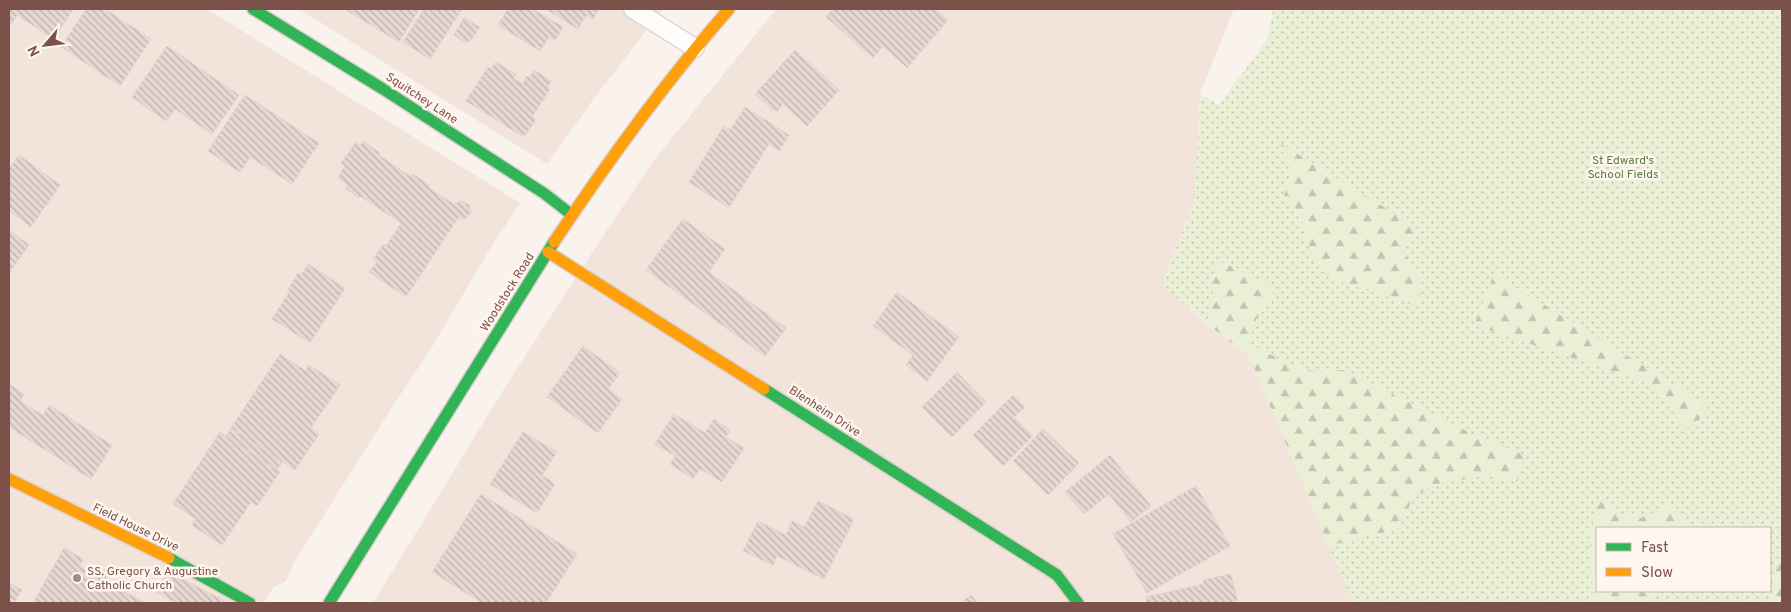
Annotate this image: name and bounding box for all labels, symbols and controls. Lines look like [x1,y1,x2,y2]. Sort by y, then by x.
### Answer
north arrow [20,20,70,70]
text: N [25,42,45,59]
street label: Squitchey Lane [382,70,461,128]
park label: St Edward's School Fields [1587,153,1659,183]
street label: Woodstock Road [477,250,539,335]
street label: Blenheim Drive [786,383,863,441]
street label: Field House Drive [90,500,181,556]
legend [1596,527,1771,592]
text: Fast [1641,539,1669,558]
place label: SS. Gregory & Augustine Catholic Church [87,564,218,594]
text: Slow [1641,564,1673,583]
marker: SS. Gregory & Augustine Catholic Church [71,572,83,584]

